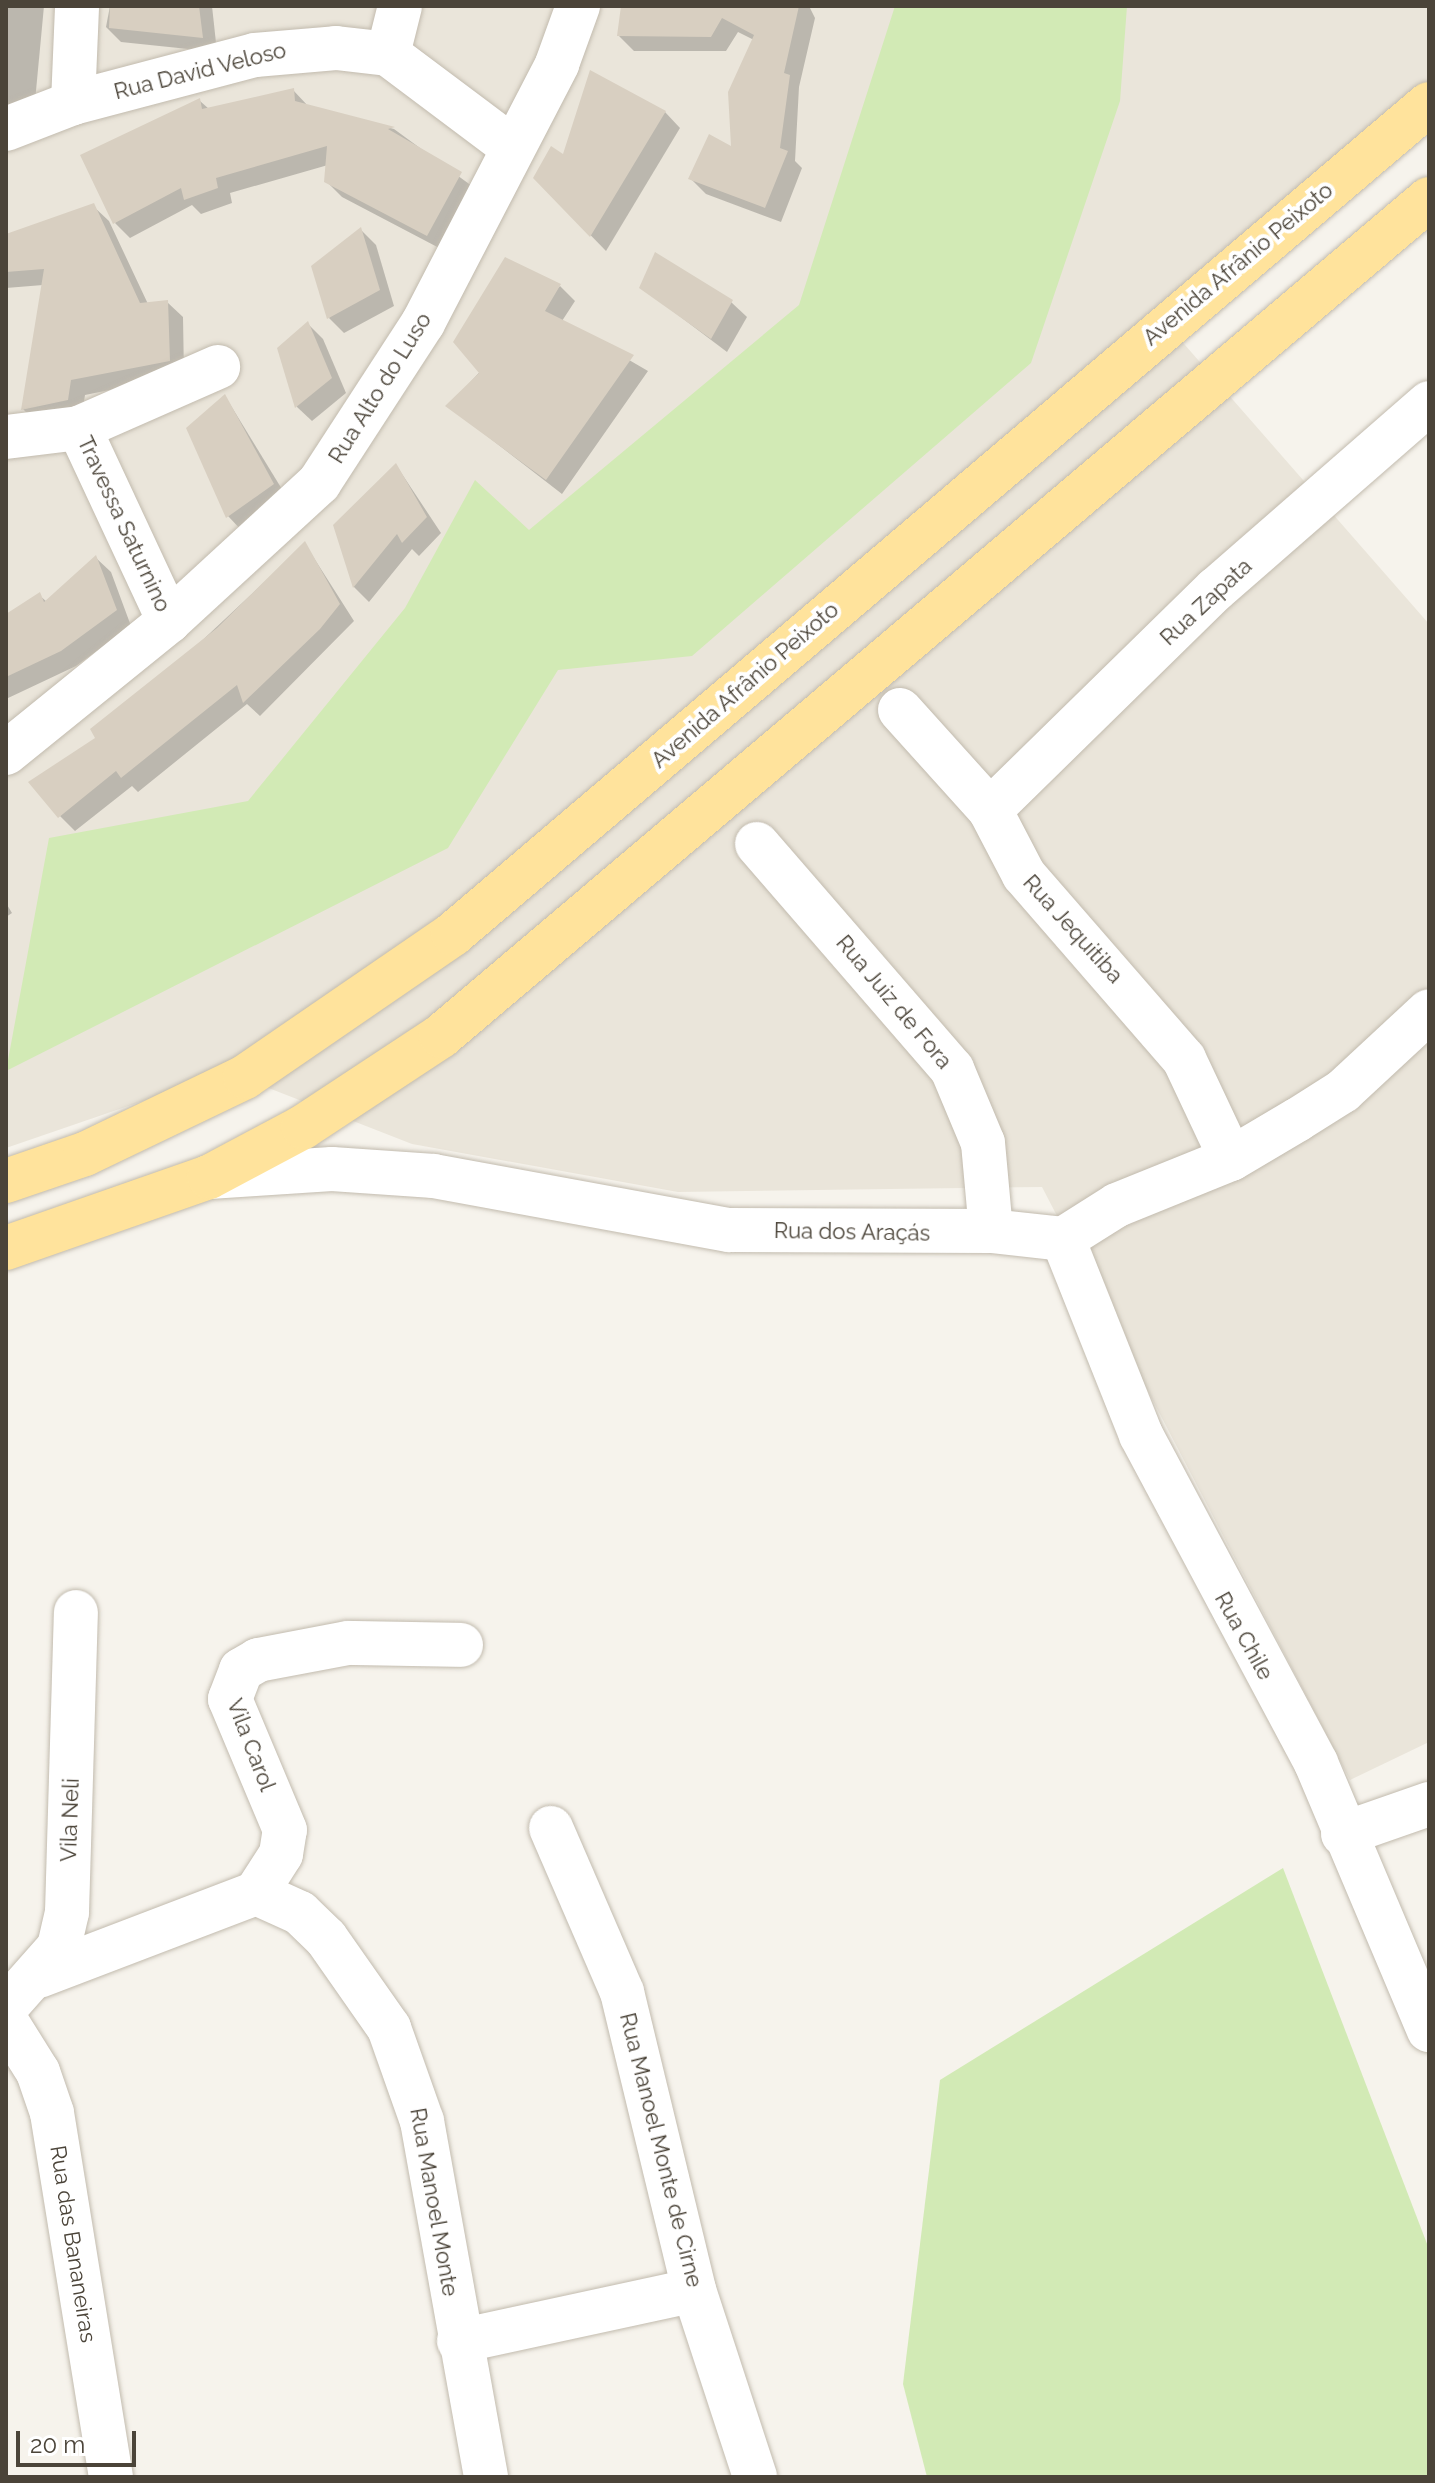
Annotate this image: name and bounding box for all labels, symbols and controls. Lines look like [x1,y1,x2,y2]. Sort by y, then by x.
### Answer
street label: Rua David Veloso [111,37,289,105]
street label: Avenida Afrânio Peixoto [1138,177,1338,351]
street label: Rua Alto do Luso [323,307,437,469]
street label: Travessa Saturnino [72,432,176,616]
street label: Rua Zapata [1155,553,1257,651]
street label: Avenida Afrânio Peixoto [646,596,844,774]
street label: Rua Jequitiba [1017,869,1129,989]
street label: Rua Juiz de Fora [830,930,958,1074]
street label: Rua dos Araçás [773,1217,931,1247]
street label: Rua Chile [1209,1587,1279,1685]
street label: Vila Carol [221,1695,281,1795]
street label: Vila Neli [55,1778,85,1862]
street label: Rua Manoel Monte de Cirne [614,2010,708,2290]
street label: Rua Manoel Monte [404,2105,464,2299]
street label: Rua das Bananeiras [44,2144,102,2344]
scale bar [20,2415,140,2465]
text: 20 m [30,2430,85,2459]

